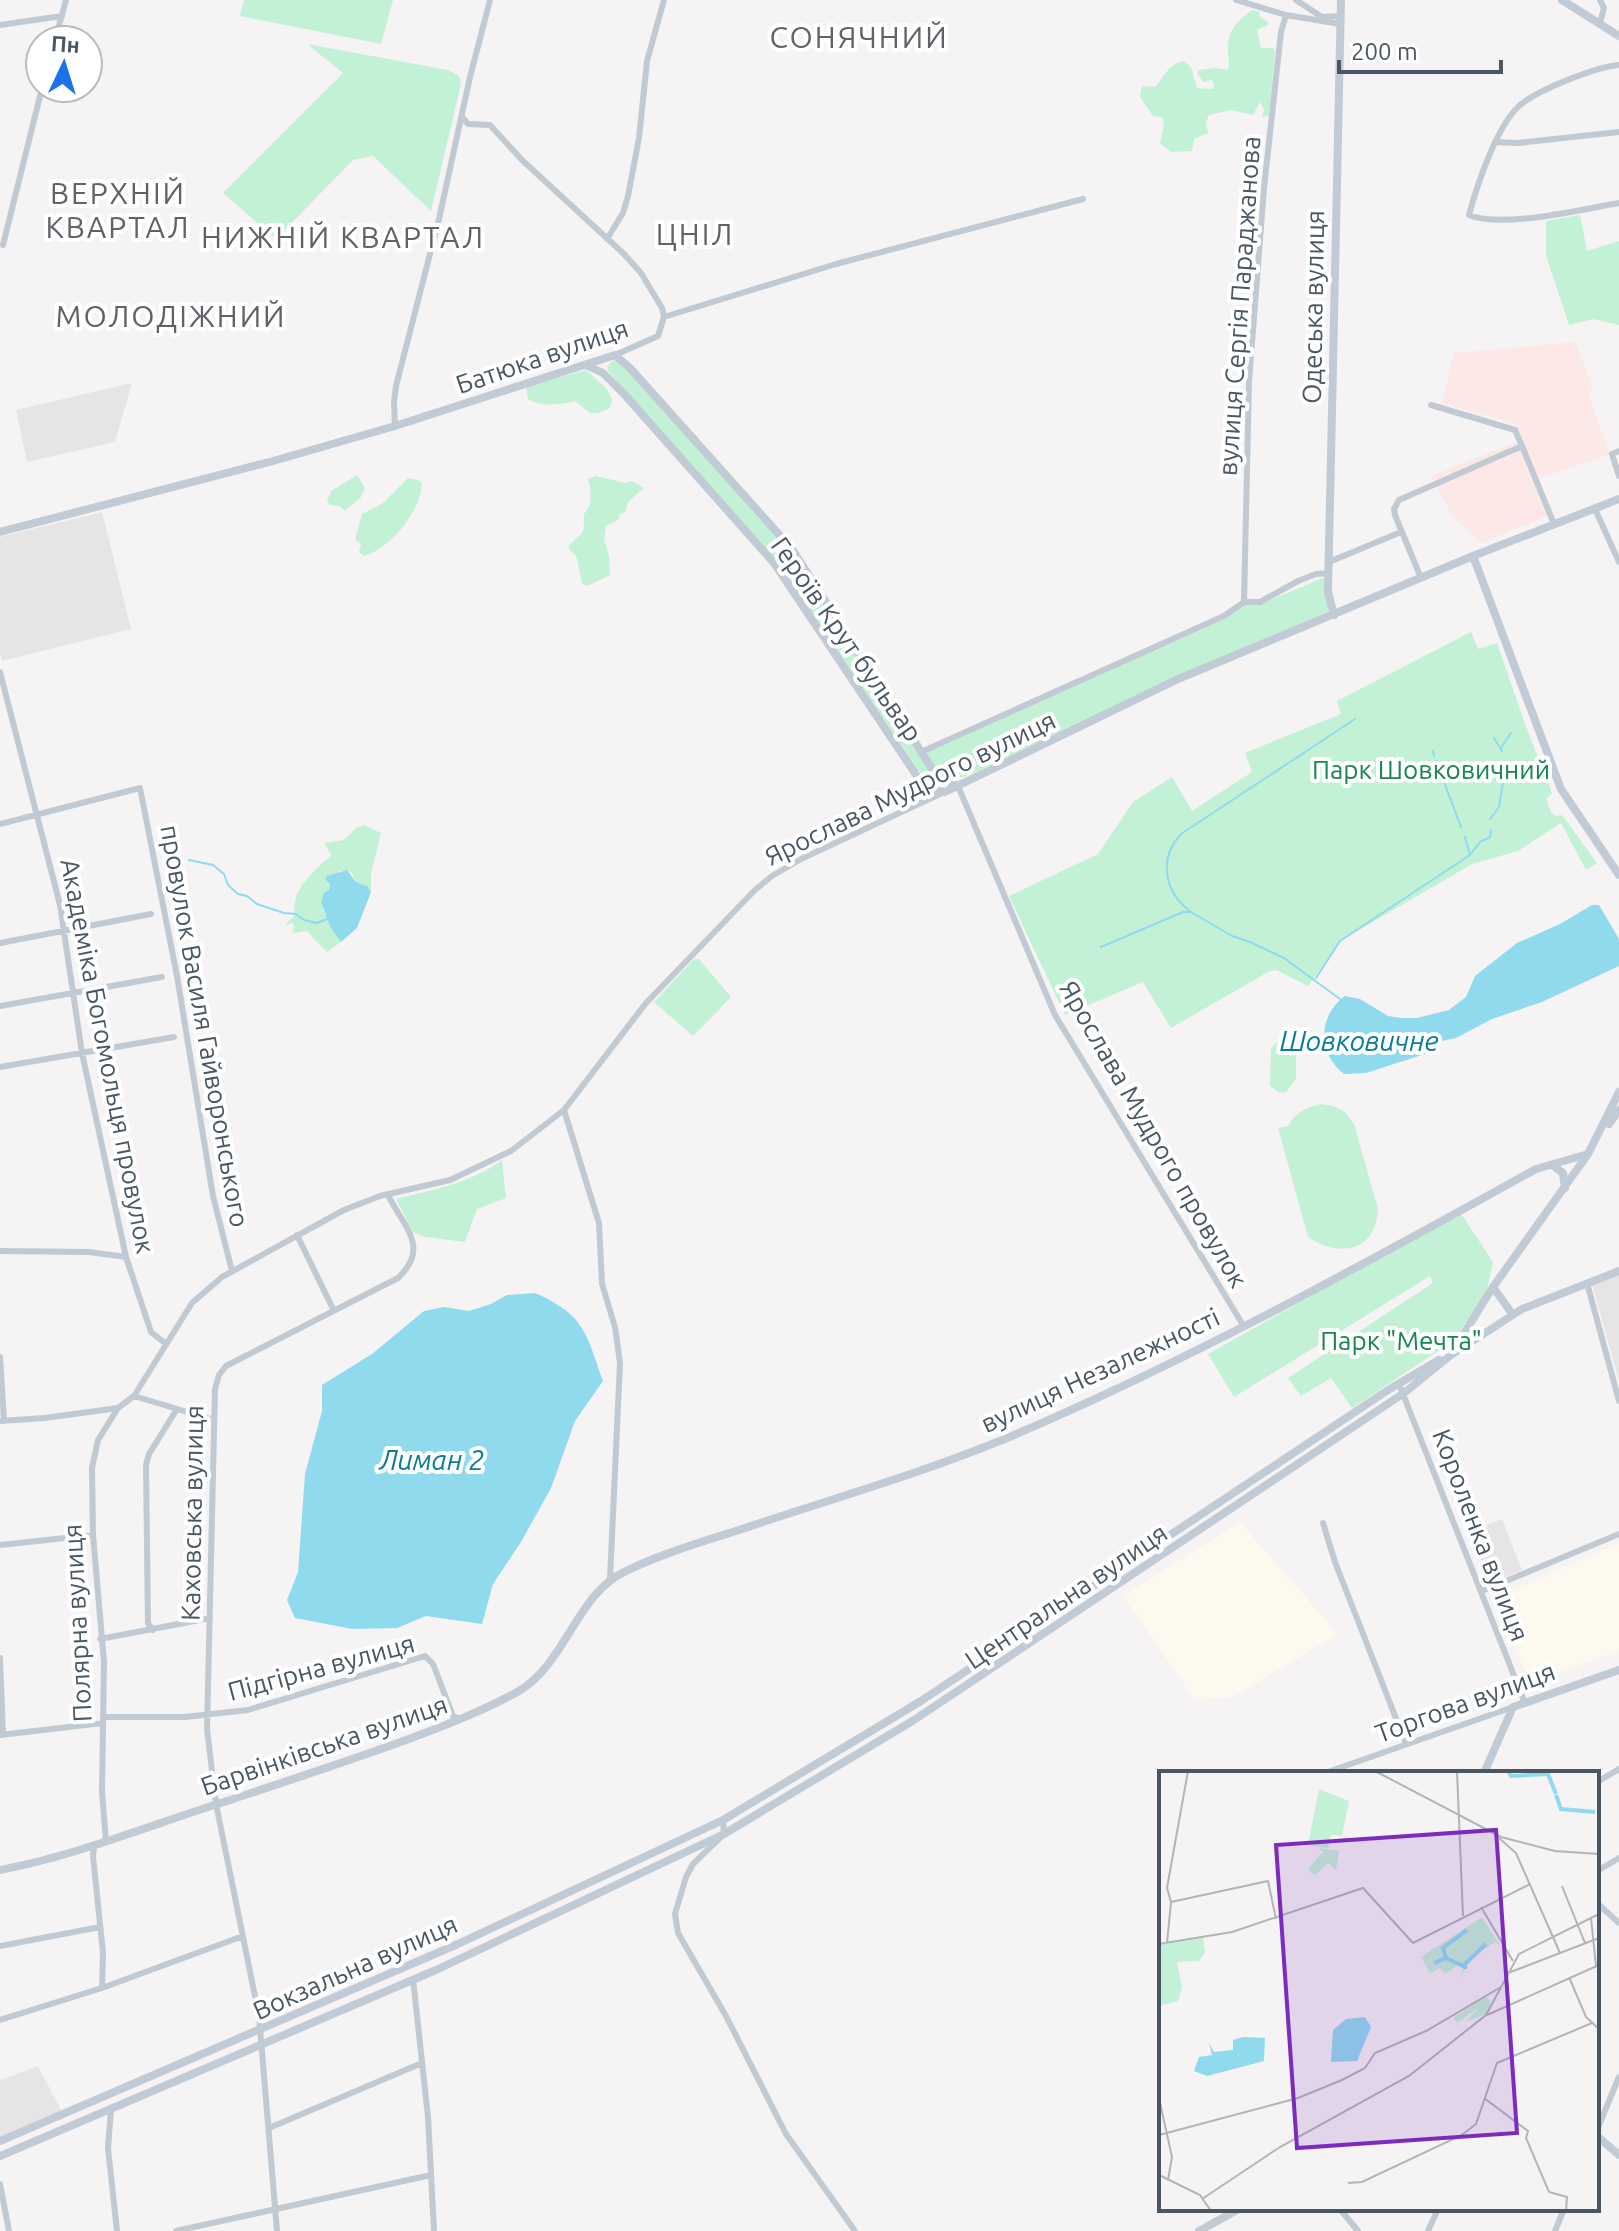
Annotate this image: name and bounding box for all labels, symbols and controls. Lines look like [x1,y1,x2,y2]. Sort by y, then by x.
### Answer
district label: СОНЯЧНИЙ [769,20,949,54]
north arrow [24,24,104,104]
scale bar [1339,24,1501,74]
text: Пн [50,30,81,57]
text: 200 m [1351,38,1418,65]
street label: вулиця Сергія Параджанова [1213,135,1265,477]
district label: ВЕРХНІЙ КВАРТАЛ [46,176,190,244]
street label: Одеська вулиця [1297,210,1329,404]
district label: ЦНІЛ [656,217,734,251]
district label: НИЖНІЙ КВАРТАЛ [201,220,485,254]
district label: МОЛОДІЖНИЙ [55,299,287,333]
street label: Батюка вулиця [452,313,632,399]
street label: Героїв Крут бульвар [766,531,928,747]
street label: Ярослава Мудрого вулиця [760,705,1060,871]
park label: Парк Шовковичний [1312,755,1550,784]
street label: провулок Василя Гайворонського [155,823,255,1229]
street label: Академіка Богомольця провулок [55,856,161,1256]
street label: Ярослава Мудрого провулок [1054,976,1254,1292]
water label: Шовковичне [1279,1025,1439,1056]
street label: вулиця Незалежності [976,1302,1224,1438]
park label: Парк "Мечта" [1320,1326,1482,1355]
street label: Каховська вулиця [176,1405,208,1621]
street label: Короленка вулиця [1427,1425,1535,1645]
water label: Лиман 2 [378,1444,484,1475]
street label: Центральна вулиця [960,1518,1172,1674]
street label: Полярна вулиця [57,1523,97,1723]
street label: Підгірна вулиця [224,1628,418,1706]
street label: Торгова вулиця [1371,1656,1559,1748]
street label: Барвінківська вулиця [197,1689,451,1801]
inset map [1159,1771,1599,2211]
street label: Вокзальна вулиця [248,1909,462,2025]

